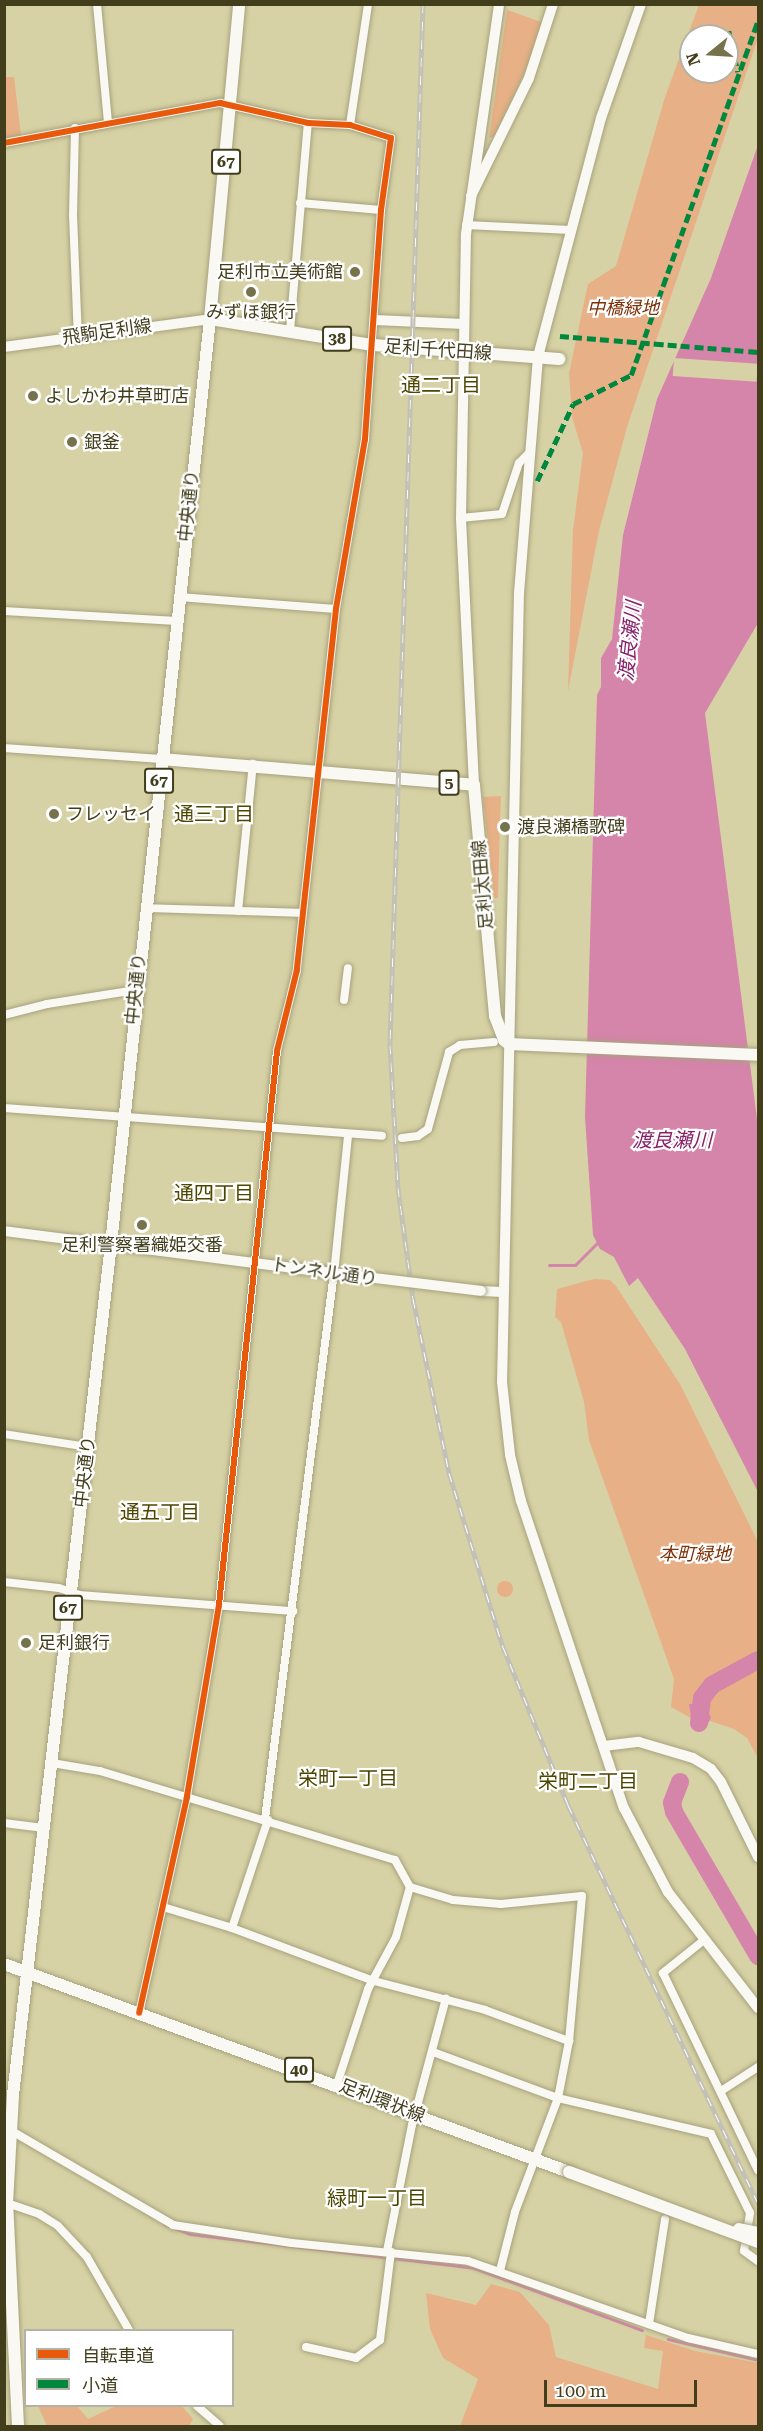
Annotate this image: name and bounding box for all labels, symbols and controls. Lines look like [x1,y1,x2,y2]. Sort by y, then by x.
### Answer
north arrow [679,24,739,84]
text: N [682,50,704,68]
road number: 67 [211,149,241,175]
place label: 足利市立美術館 [217,261,343,283]
marker: 足利市立美術館 [348,265,362,279]
marker: みずほ銀行 [244,285,258,299]
park label: 中橋緑地 [587,297,659,319]
place label: みずほ銀行 [206,301,296,323]
street label: 飛駒足利線 [61,315,153,349]
road number: 38 [322,326,352,352]
street label: 足利千代田線 [383,335,493,365]
district label: 通二丁目 [401,373,481,397]
place label: よしかわ井草町店 [45,385,189,407]
marker: よしかわ井草町店 [26,389,40,403]
place label: 銀釜 [84,431,120,453]
marker: 銀釜 [65,435,79,449]
street label: 中央通り [174,469,204,543]
water label: 渡良瀬川 [614,600,646,682]
road number: 67 [144,768,174,794]
road number: 5 [438,770,460,796]
district label: 通三丁目 [174,802,254,826]
place label: フレッセイ [66,803,156,825]
marker: フレッセイ [47,807,61,821]
place label: 渡良瀬橋歌碑 [517,816,625,838]
marker: 渡良瀬橋歌碑 [498,820,512,834]
street label: 足利太田線 [468,839,498,931]
street label: 中央通り [121,952,151,1026]
water label: 渡良瀬川 [632,1128,712,1152]
district label: 通四丁目 [174,1181,254,1205]
marker: 足利警察署織姫交番 [135,1218,149,1232]
place label: 足利警察署織姫交番 [61,1234,223,1256]
street label: トンネル通り [269,1254,379,1290]
street label: 中央通り [70,1435,100,1509]
district label: 通五丁目 [120,1500,200,1524]
park label: 本町緑地 [659,1543,731,1565]
road number: 67 [53,1595,83,1621]
place label: 足利銀行 [38,1632,110,1654]
marker: 足利銀行 [19,1636,33,1650]
district label: 栄町一丁目 [298,1766,398,1790]
district label: 栄町二丁目 [538,1769,638,1793]
road number: 40 [284,2057,314,2083]
street label: 足利環状線 [336,2075,428,2127]
district label: 緑町一丁目 [327,2186,427,2210]
legend [24,2329,234,2407]
text: 自転車道 [82,2345,154,2366]
scale bar [547,2368,700,2406]
text: 小道 [82,2375,118,2396]
text: 100 m [555,2380,606,2401]

